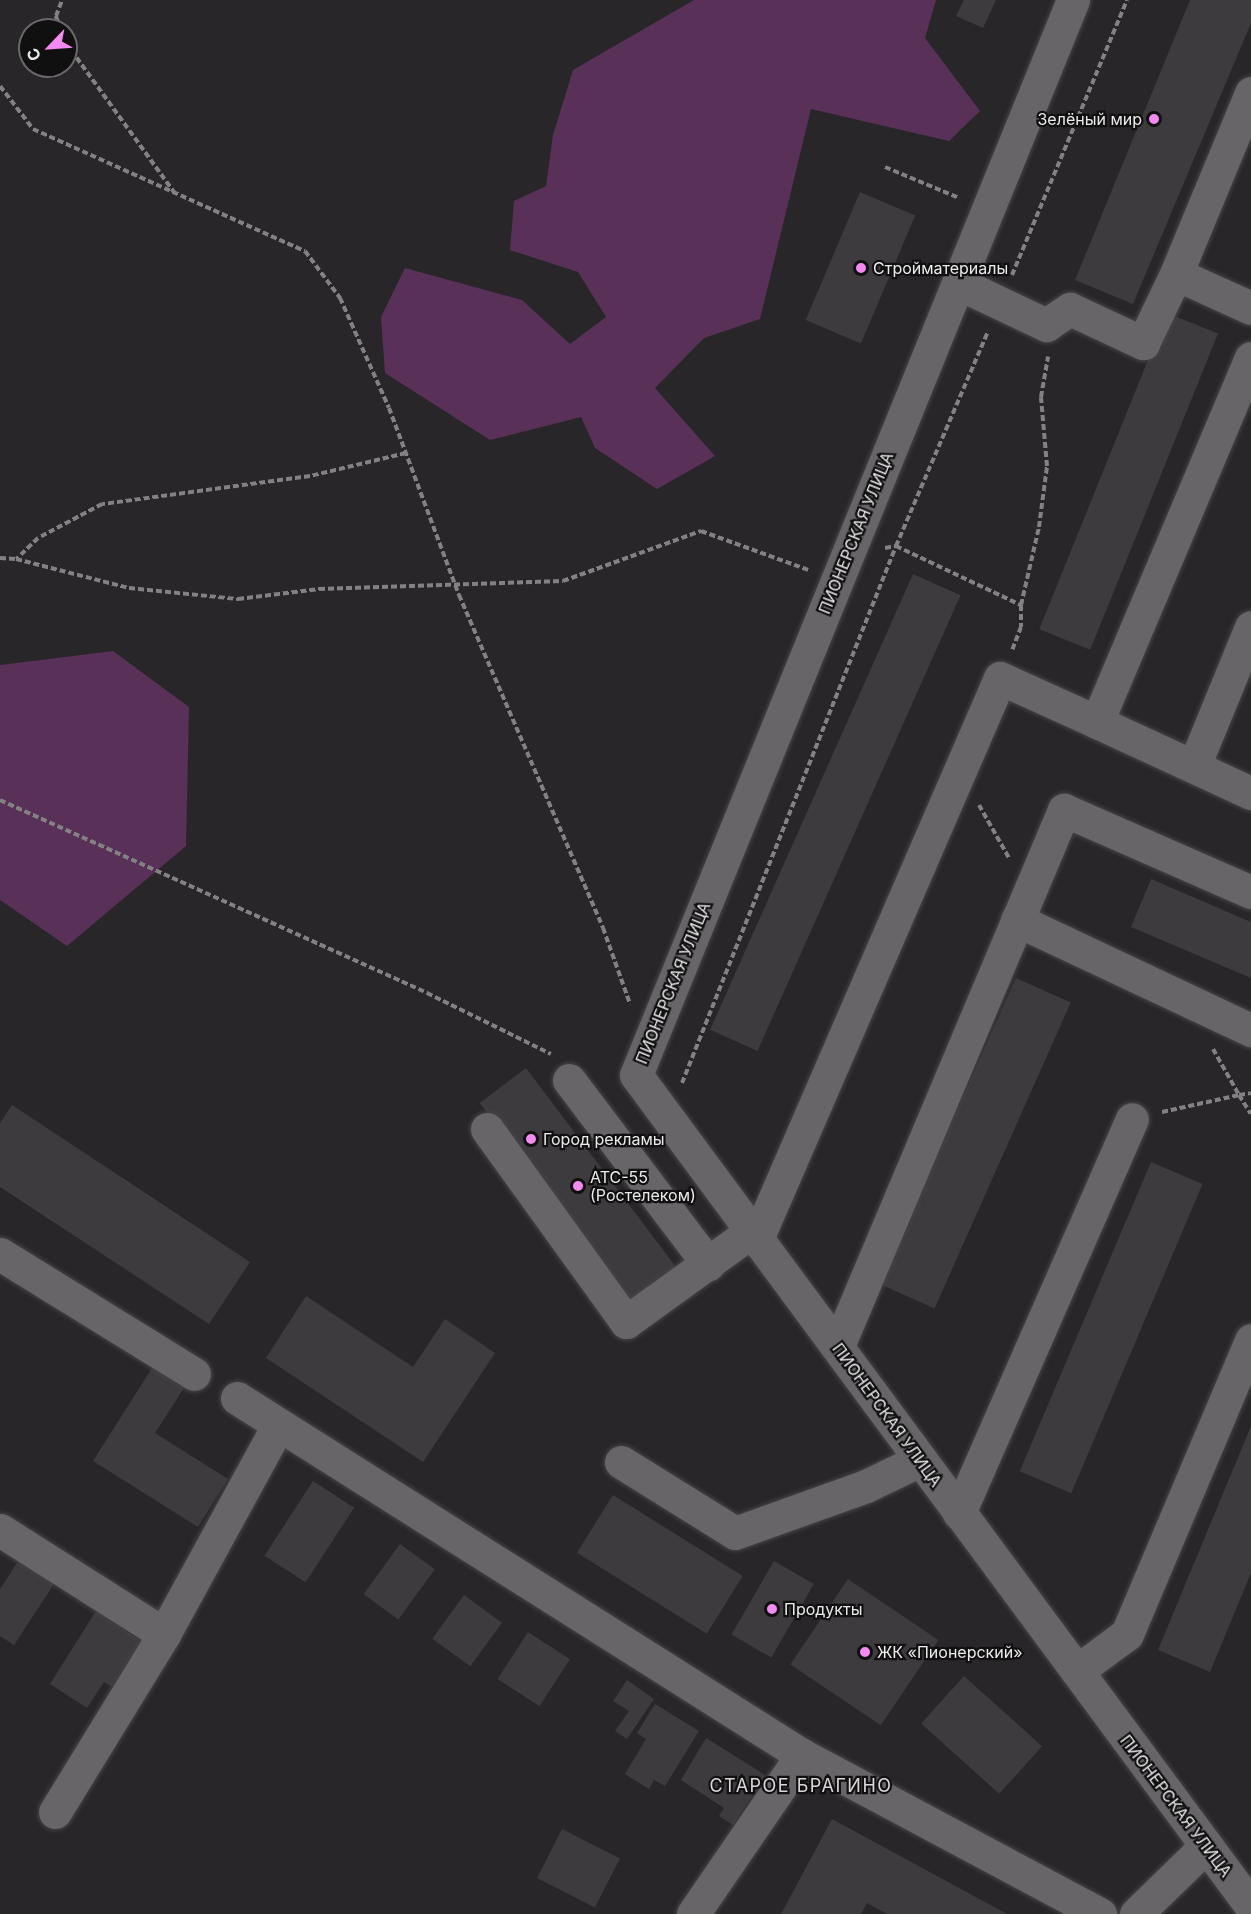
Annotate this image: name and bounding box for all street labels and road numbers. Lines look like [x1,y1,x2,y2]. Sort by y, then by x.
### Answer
street label: ПИОНЕРСКАЯ УЛИЦА [815,449,897,617]
street label: ПИОНЕРСКАЯ УЛИЦА [632,899,714,1067]
street label: ПИОНЕРСКАЯ УЛИЦА [828,1339,946,1491]
street label: ПИОНЕРСКАЯ УЛИЦА [1116,1731,1236,1881]

